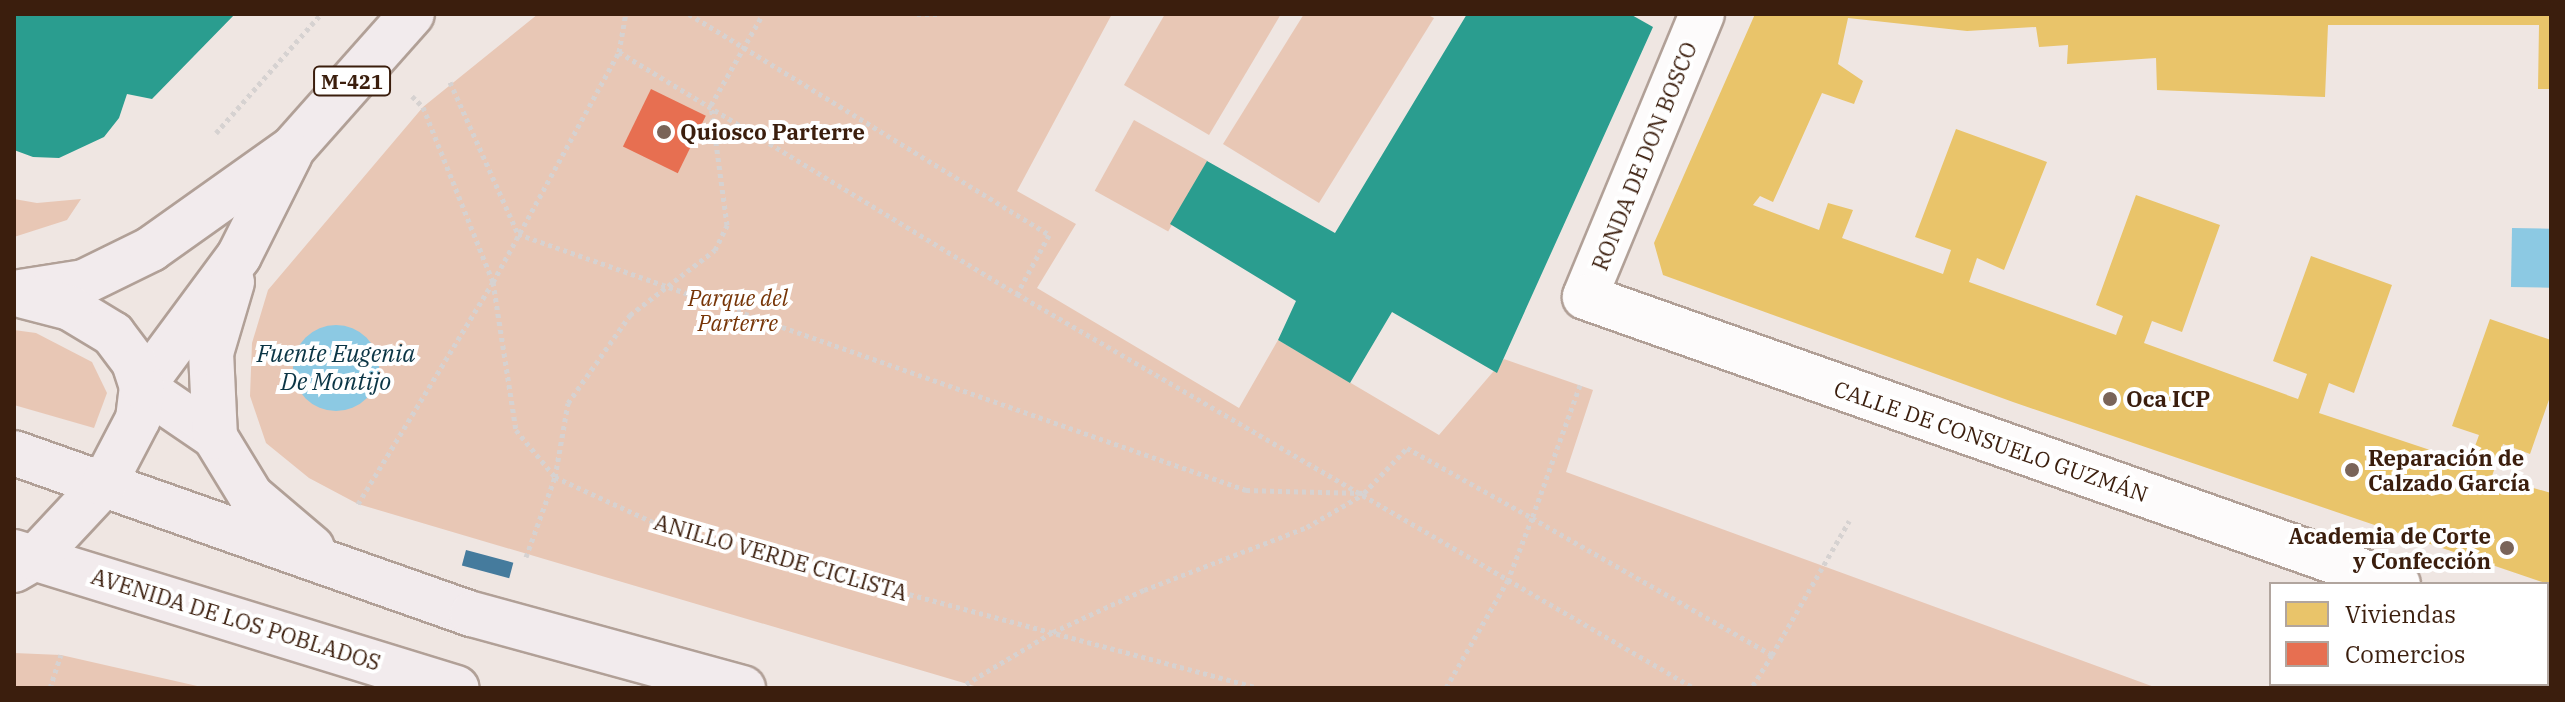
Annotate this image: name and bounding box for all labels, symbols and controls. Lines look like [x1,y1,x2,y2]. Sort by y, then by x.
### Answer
street label: RONDA DE DON BOSCO [1586,38,1702,274]
road number: M-421 [312,65,392,97]
place label: Quiosco Parterre [680,119,865,145]
marker: Quiosco Parterre [655,123,673,141]
park label: Parque del Parterre [688,284,788,336]
water label: Fuente Eugenia De Montijo [257,340,415,396]
street label: CALLE DE CONSUELO GUZMÁN [1831,375,2151,507]
place label: Oca ICP [2126,386,2210,412]
marker: Oca ICP [2101,390,2119,408]
place label: Reparación de Calzado García [2368,444,2530,496]
marker: Reparación de Calzado García [2343,461,2361,479]
street label: ANILLO VERDE CICLISTA [651,508,911,606]
place label: Academia de Corte y Confección [2288,522,2491,574]
marker: Academia de Corte y Confección [2498,539,2516,557]
street label: AVENIDA DE LOS POBLADOS [88,562,384,676]
legend [2269,582,2549,686]
text: Viviendas [2345,598,2456,630]
text: Comercios [2345,638,2465,670]

